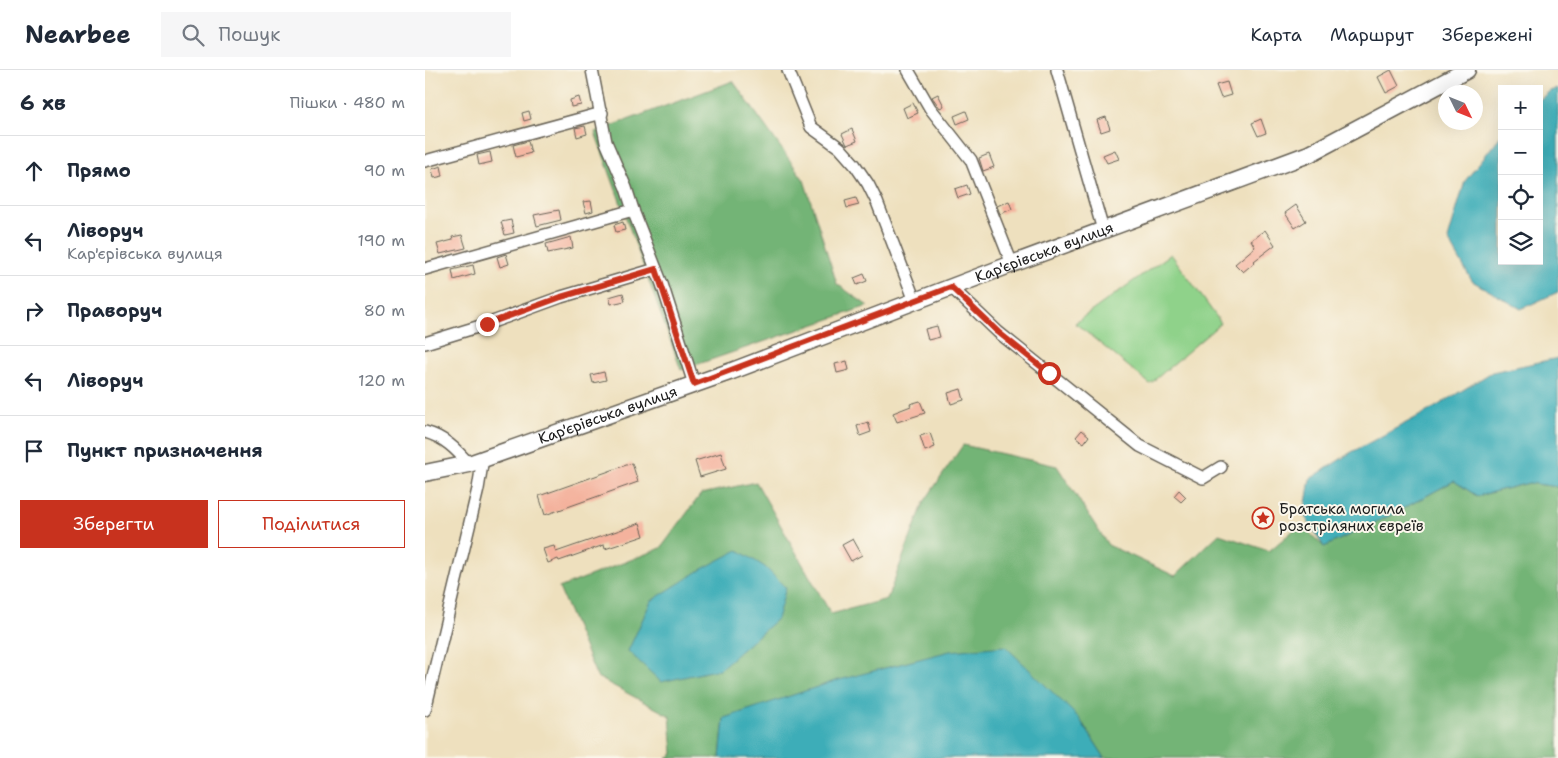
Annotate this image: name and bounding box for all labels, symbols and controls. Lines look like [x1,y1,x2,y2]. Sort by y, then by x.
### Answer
search box [161,12,511,57]
text: Nearbee [25,19,131,51]
icon: search [179,21,207,49]
text: Пошук [219,22,280,47]
text: Карта [1250,23,1302,47]
text: Маршрут [1330,23,1414,47]
text: Збережені [1442,23,1533,47]
north arrow [1438,85,1483,130]
map controls [1498,85,1543,265]
button: + [1498,85,1543,130]
text: 6 хв [20,89,66,117]
text: Пішки · 480 m [290,92,405,113]
button: − [1498,130,1543,175]
icon: ahead [20,157,48,185]
text: Прямо [67,158,131,183]
text: 90 m [364,160,405,181]
button: locate [1498,175,1543,220]
street label: Кар'єрівська вулиця [972,217,1116,287]
text: Ліворуч [67,218,143,243]
button: layers [1498,220,1543,265]
icon: left [20,227,48,255]
text: 190 m [358,230,405,251]
text: Кар'єрівська вулиця [67,243,223,264]
icon: right [20,297,48,325]
text: Праворуч [67,298,162,323]
text: 80 m [364,300,405,321]
route end [476,313,499,336]
route start [1038,362,1061,385]
icon: left [20,367,48,395]
text: Ліворуч [67,368,143,393]
text: 120 m [358,370,405,391]
street label: Кар'єрівська вулиця [535,381,680,449]
icon: arrive [20,437,48,465]
text: Пункт призначення [67,438,263,463]
place label: Братська могила розстріляних євреїв [1279,499,1424,536]
button: Зберегти [20,500,208,548]
button: Поділитися [218,500,405,548]
place icon: Братська могила розстріляних євреїв [1251,506,1275,530]

